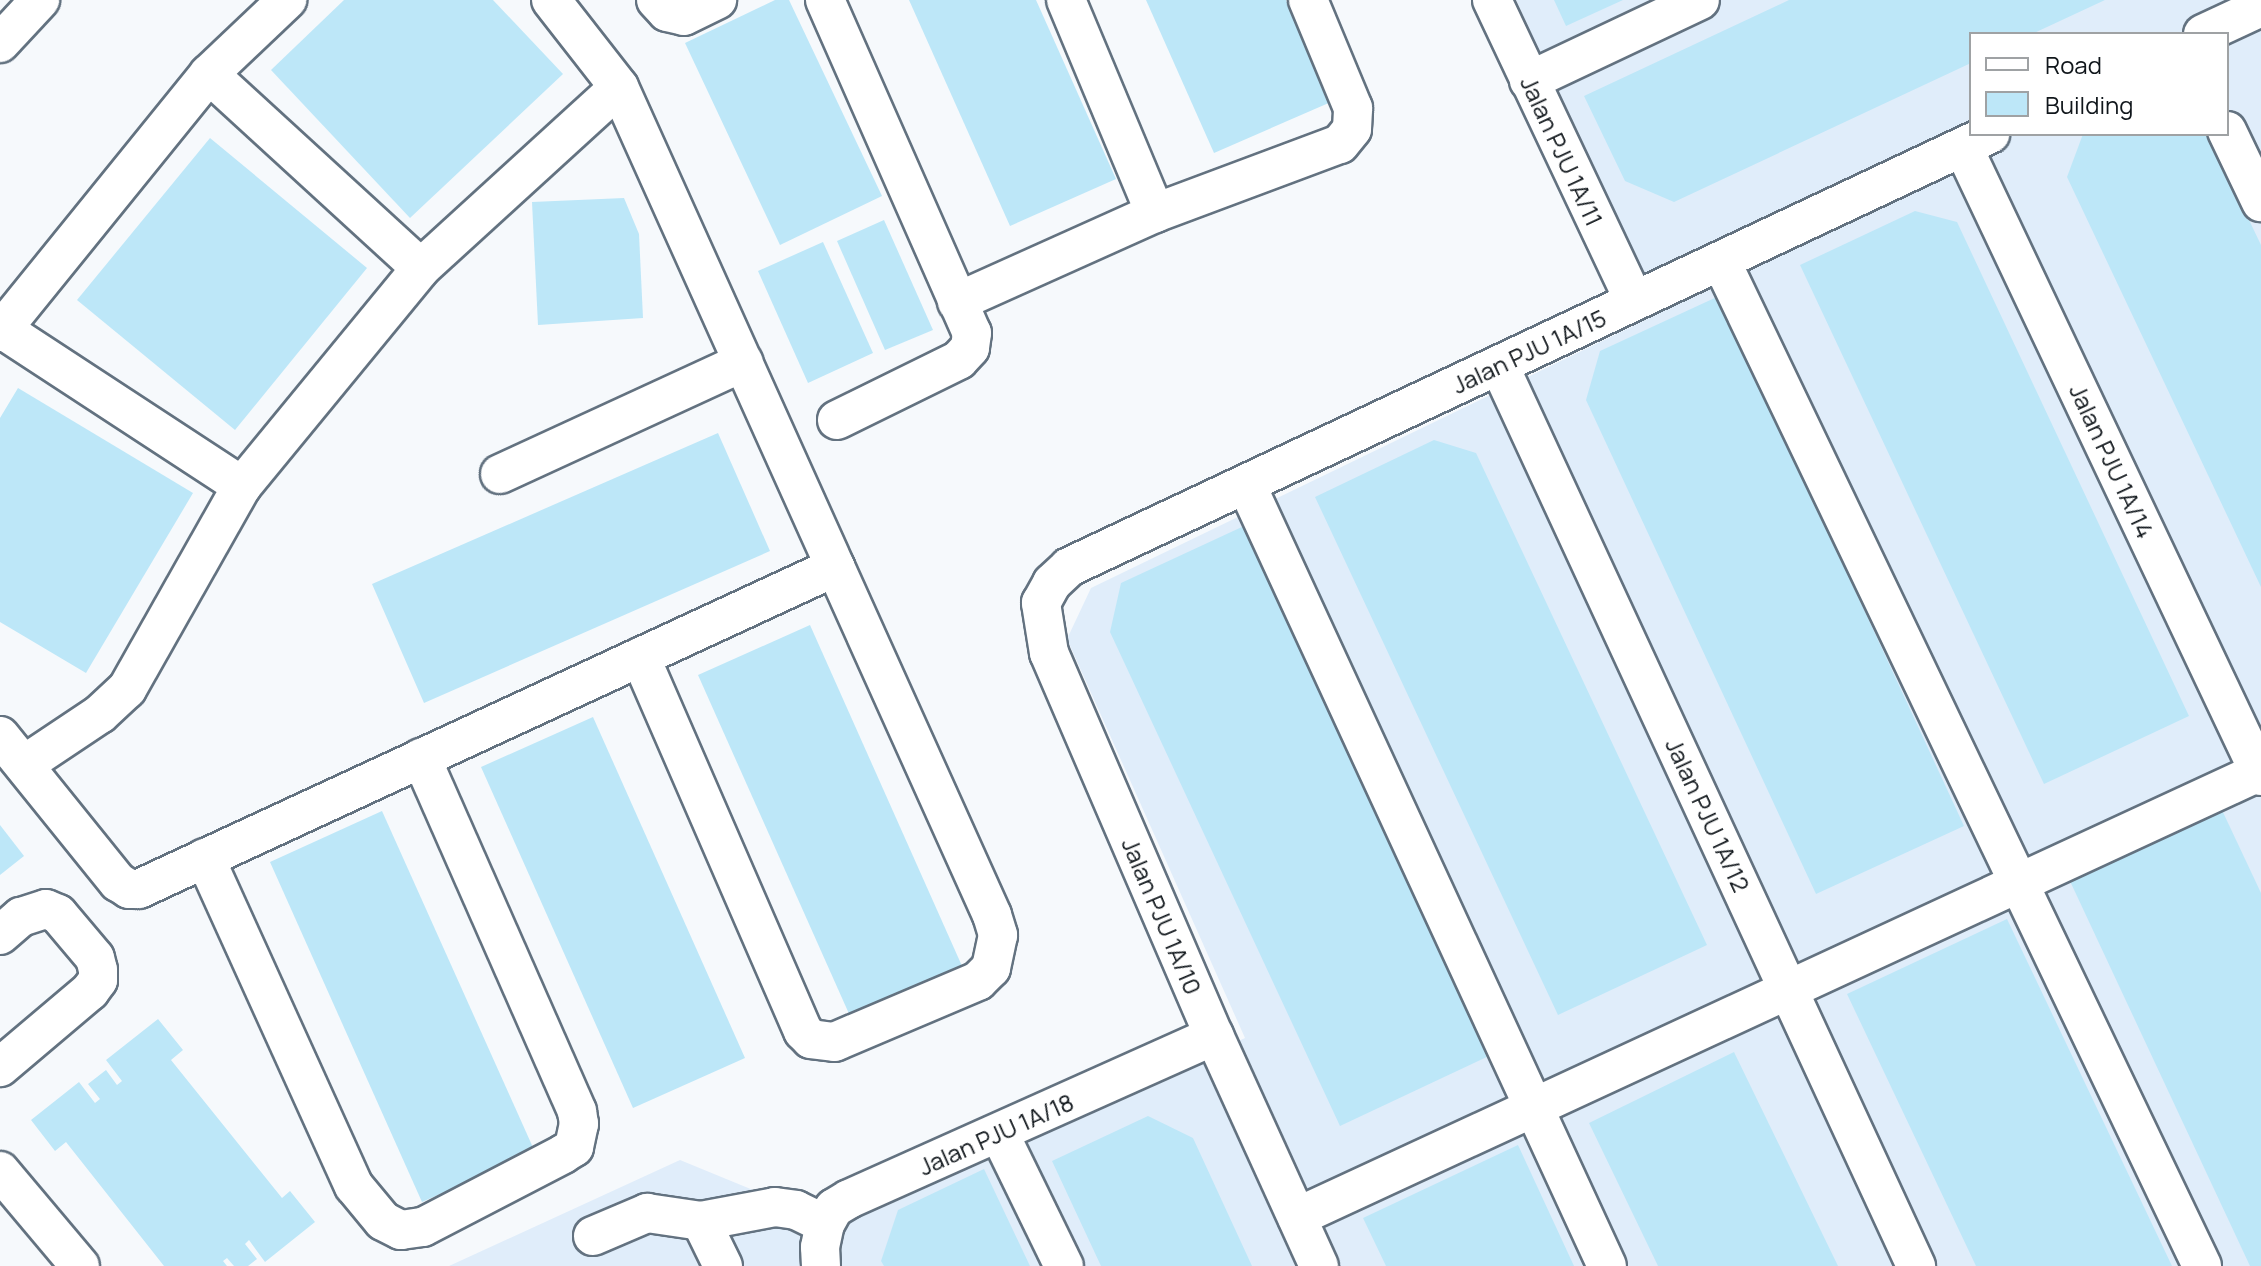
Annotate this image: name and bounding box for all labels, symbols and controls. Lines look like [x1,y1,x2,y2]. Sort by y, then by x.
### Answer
legend [1969,32,2229,136]
text: Road [2045,48,2102,81]
street label: Jalan PJU 1A/11 [1515,72,1609,230]
text: Building [2045,88,2133,121]
street label: Jalan PJU 1A/15 [1448,303,1610,399]
street label: Jalan PJU 1A/14 [2064,379,2160,543]
street label: Jalan PJU 1A/12 [1660,734,1756,896]
street label: Jalan PJU 1A/10 [1116,833,1208,999]
street label: Jalan PJU 1A/18 [914,1087,1078,1181]

